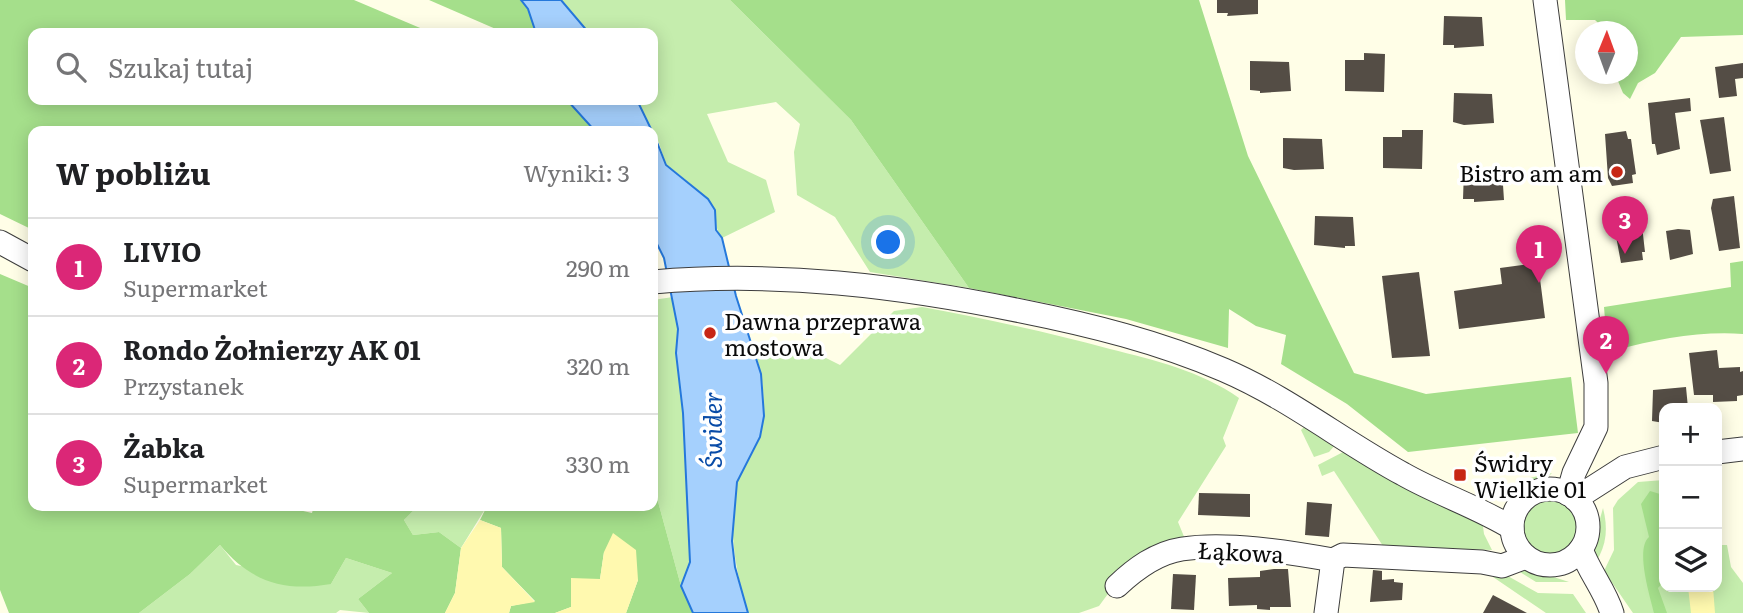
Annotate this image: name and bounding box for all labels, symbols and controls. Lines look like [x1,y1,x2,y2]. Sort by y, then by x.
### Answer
north arrow [1575,21,1638,84]
search box [28,28,658,105]
text: Szukaj tutaj [108,47,253,86]
icon: search [52,48,90,86]
text: W pobliżu [56,150,211,194]
text: Wyniki: 3 [523,155,630,189]
place label: Bistro am am [1459,155,1603,189]
marker: Bistro am am [1609,164,1625,180]
pin: 3 [1602,196,1648,254]
your location [871,225,905,259]
pin: 1 [1516,225,1562,283]
text: LIVIO [123,231,202,270]
text: 1 [74,250,84,284]
text: 290 m [566,250,630,284]
text: Supermarket [123,270,267,304]
place label: Dawna przeprawa mostowa [724,303,922,363]
pin: 2 [1583,316,1629,374]
marker: Dawna przeprawa mostowa [702,325,718,341]
text: Rondo Żołnierzy AK 01 [123,329,421,368]
text: 2 [73,348,85,382]
text: 320 m [566,348,630,382]
text: Przystanek [123,368,244,402]
water label: Świder [694,392,729,468]
map controls [1659,403,1722,592]
button: + [1659,403,1722,466]
text: Żabka [123,427,204,466]
place label: Świdry Wielkie 01 [1474,445,1586,505]
text: 3 [73,446,85,480]
text: 330 m [566,446,630,480]
text: Supermarket [123,466,267,500]
button: − [1659,466,1722,529]
marker: Świdry Wielkie 01 [1452,467,1468,483]
button: layers [1659,529,1722,592]
street label: Łąkowa [1197,532,1285,570]

